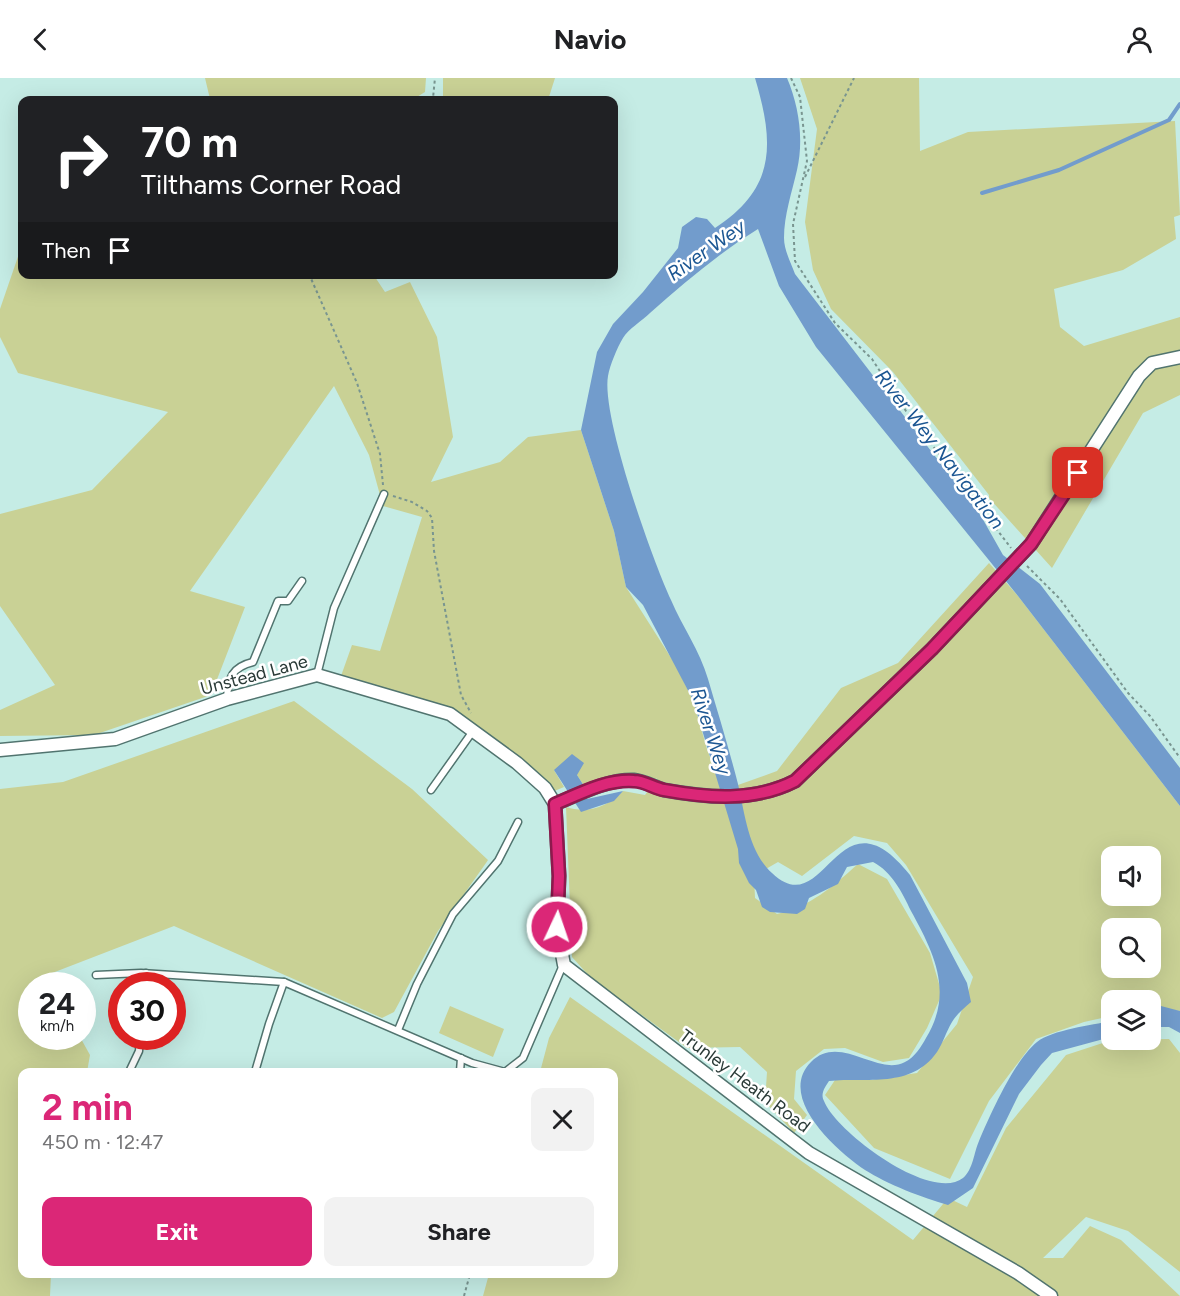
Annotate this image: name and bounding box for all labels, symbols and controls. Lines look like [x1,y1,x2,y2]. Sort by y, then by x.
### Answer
icon: back [24,23,57,56]
text: Navio [554,23,626,56]
icon: person [1123,23,1156,56]
text: 70 m [141,117,238,168]
icon: right [42,120,120,198]
text: Tilthams Corner Road [141,168,401,201]
water label: River Wey [662,214,751,286]
icon: arrive [103,234,136,267]
text: Then [42,237,91,264]
water label: River Wey Navigation [870,364,1010,534]
pin [1052,447,1103,498]
icon: arrive [1061,456,1094,489]
street label: Unstead Lane [198,650,310,700]
water label: River Wey [686,685,737,779]
map controls [1101,846,1161,1050]
button: sound [1101,846,1161,906]
position arrow [525,895,589,959]
button: search [1101,918,1161,978]
speed limit sign: 30 [108,972,186,1050]
text: 24 [39,985,75,1022]
button: layers [1101,990,1161,1050]
text: km/h [40,1017,74,1035]
street label: Trunley Heath Road [675,1025,815,1137]
text: 2 min [42,1086,133,1129]
button: close [531,1088,594,1151]
text: 450 m · 12:47 [42,1130,163,1154]
button: Exit [42,1197,312,1266]
button: Share [324,1197,594,1266]

